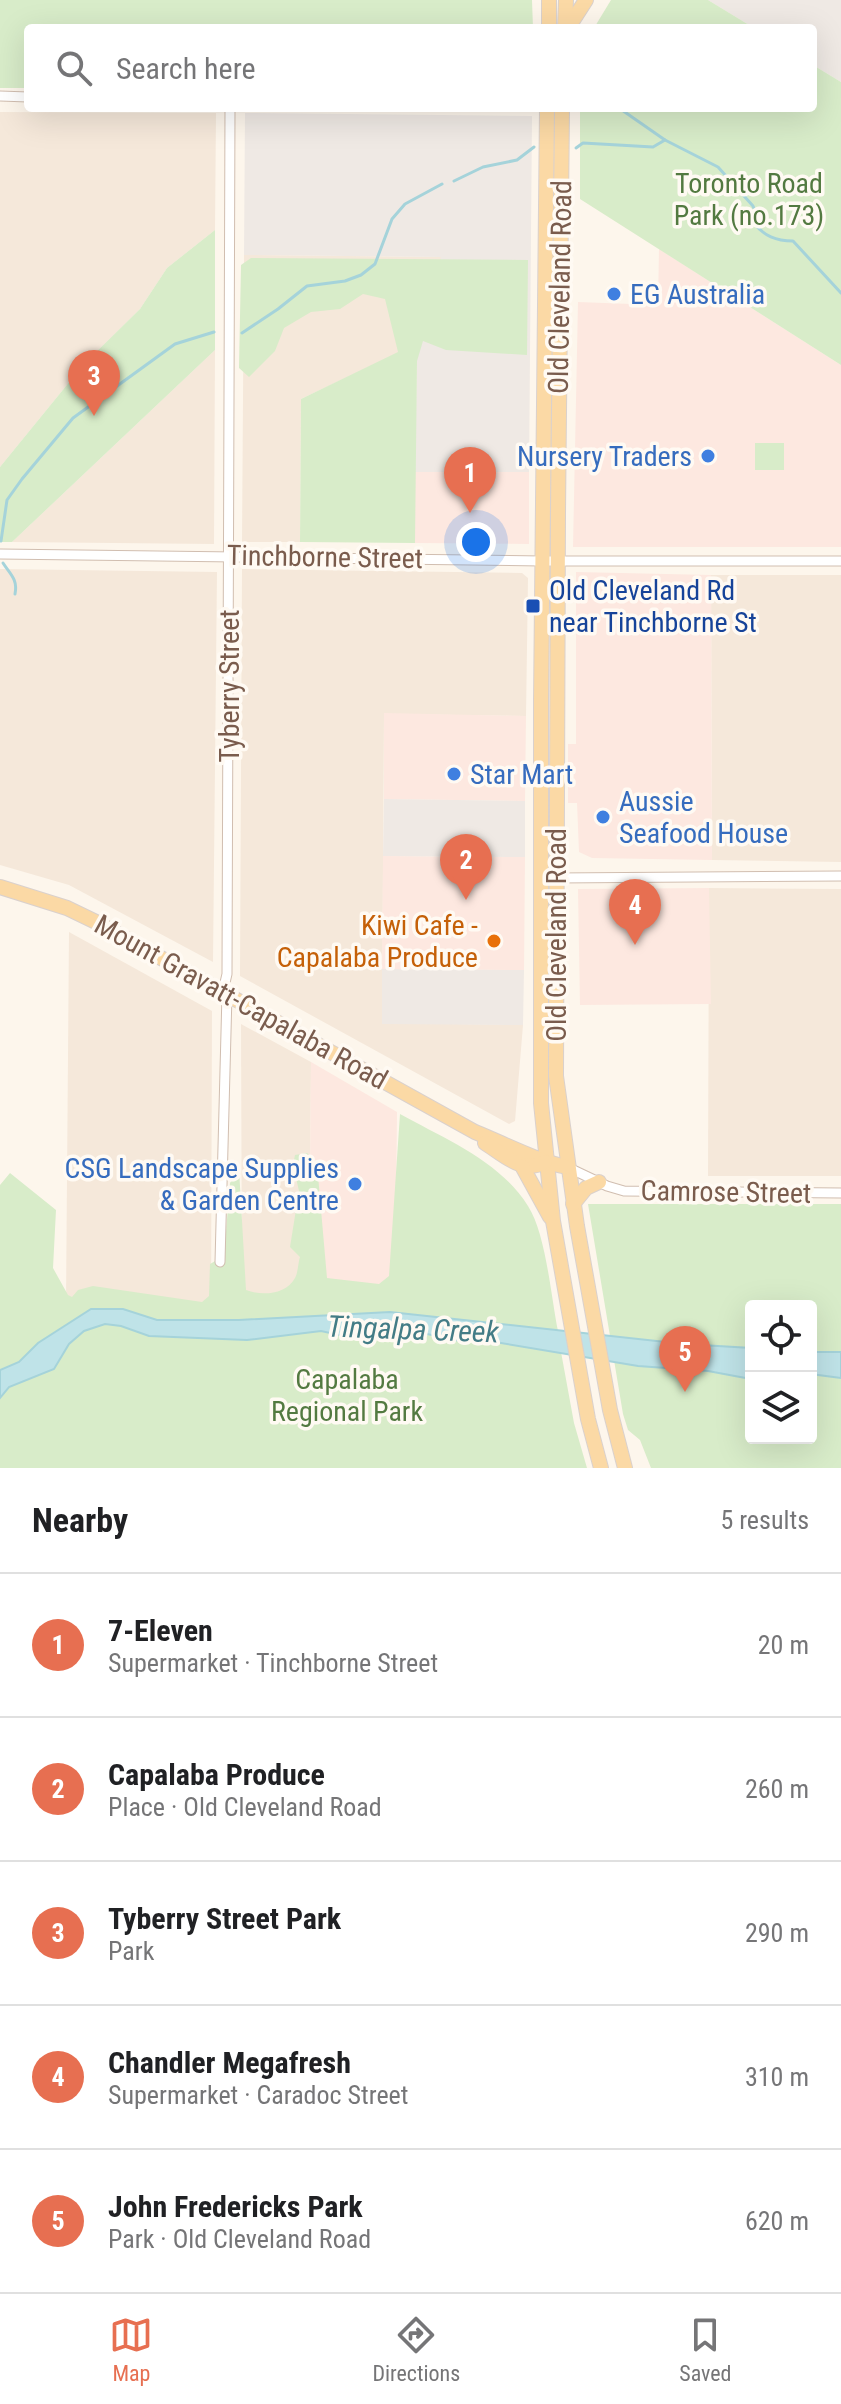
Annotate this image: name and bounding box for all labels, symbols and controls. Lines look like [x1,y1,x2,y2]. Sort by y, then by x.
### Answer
search box [24,24,817,112]
icon: search [52,46,96,90]
text: Search here [116,51,256,86]
park label: Toronto Road Park (no.173) [674,167,824,232]
street label: Old Cleveland Road [542,180,578,394]
place label: EG Australia [630,278,765,311]
marker: EG Australia [605,285,623,303]
pin: 3 [68,350,120,416]
place label: Nursery Traders [517,440,692,473]
pin: 1 [444,447,496,513]
marker: Nursery Traders [699,447,717,465]
your location [456,522,496,562]
street label: Tinchborne Street [227,539,423,575]
place label: Old Cleveland Rd near Tinchborne St [549,574,757,639]
marker: Old Cleveland Rd near Tinchborne St [524,597,542,615]
street label: Tyberry Street [213,609,246,763]
place label: Star Mart [470,758,573,791]
marker: Star Mart [445,765,463,783]
place label: Aussie Seafood House [619,785,788,850]
marker: Aussie Seafood House [594,808,612,826]
street label: Old Cleveland Road [540,828,573,1042]
pin: 2 [440,834,492,900]
pin: 4 [609,879,661,945]
street label: Mount Gravatt-Capalaba Road [89,908,393,1096]
place label: Kiwi Cafe - Capalaba Produce [277,909,478,974]
marker: Kiwi Cafe - Capalaba Produce [485,932,503,950]
place label: CSG Landscape Supplies & Garden Centre [65,1152,339,1217]
street label: Camrose Street [640,1174,812,1210]
marker: CSG Landscape Supplies & Garden Centre [346,1175,364,1193]
map controls [745,1300,817,1444]
button: locate [745,1300,817,1372]
water label: Tingalpa Creek [327,1309,500,1350]
pin: 5 [659,1326,711,1392]
park label: Capalaba Regional Park [271,1363,423,1428]
button: layers [745,1372,817,1444]
text: Nearby [32,1500,128,1540]
text: 5 results [720,1505,809,1535]
text: 7-Eleven [108,1613,213,1648]
text: 1 [51,1630,65,1660]
text: 20 m [758,1630,809,1660]
text: Supermarket · Tinchborne Street [108,1648,438,1678]
text: Capalaba Produce [108,1757,325,1792]
text: 2 [51,1774,65,1804]
text: 260 m [745,1774,809,1804]
text: Place · Old Cleveland Road [108,1792,382,1822]
text: Tyberry Street Park [108,1901,341,1936]
text: 3 [51,1918,65,1948]
text: 290 m [745,1918,809,1948]
text: Park [108,1936,154,1966]
text: Chandler Megafresh [108,2045,351,2080]
text: 4 [51,2062,65,2092]
text: 310 m [745,2062,809,2092]
text: Supermarket · Caradoc Street [108,2080,408,2110]
text: John Fredericks Park [108,2189,363,2224]
text: 5 [51,2206,65,2236]
text: 620 m [745,2206,809,2236]
text: Park · Old Cleveland Road [108,2224,371,2254]
tab: Map [109,2313,153,2386]
tab: Directions [372,2313,460,2386]
tab: Saved [679,2313,732,2386]

